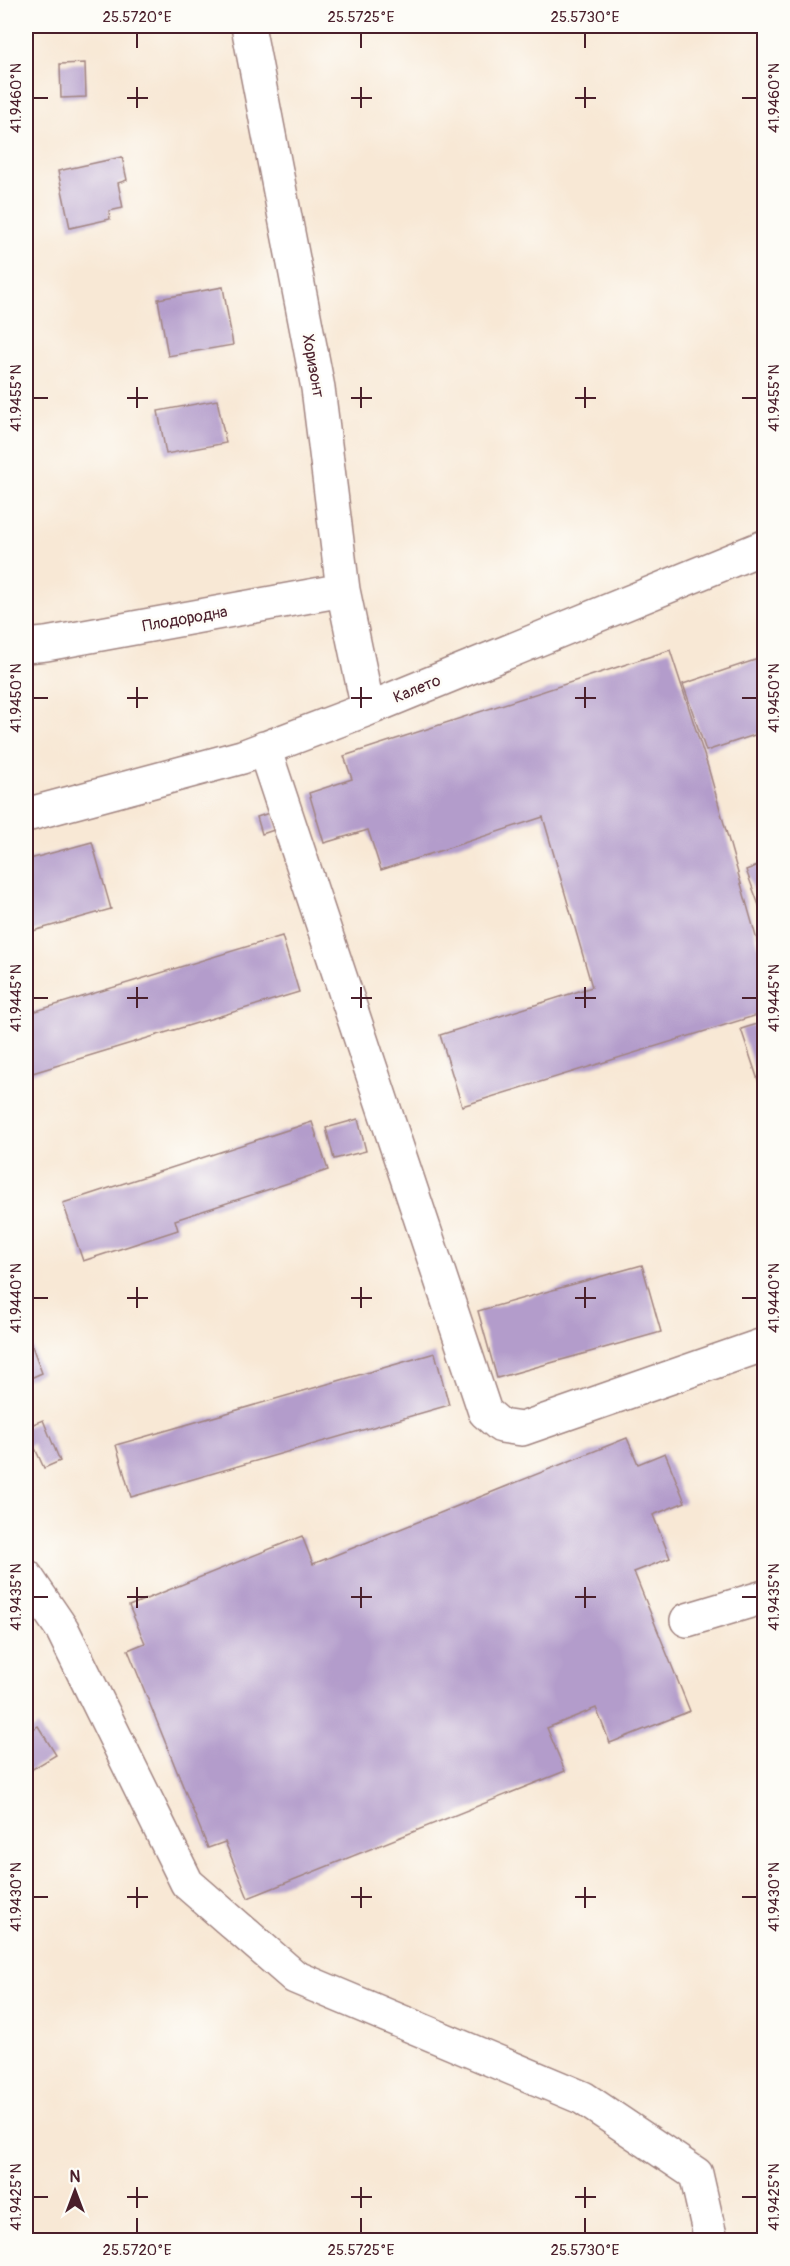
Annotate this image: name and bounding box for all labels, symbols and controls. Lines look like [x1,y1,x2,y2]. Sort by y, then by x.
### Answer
text: 25.5720°E [103,8,172,27]
text: 25.5725°E [328,8,395,27]
text: 25.5730°E [551,8,620,27]
text: 41.9460°N [7,63,26,133]
text: 41.9460°N [765,63,784,133]
street label: Хоризонт [298,333,328,399]
text: 41.9455°N [7,364,26,432]
text: 41.9455°N [765,364,784,432]
street label: Плодородна [141,602,229,636]
text: 41.9450°N [7,663,26,733]
text: 41.9450°N [765,663,784,733]
street label: Калето [390,670,444,708]
text: 41.9445°N [7,964,26,1032]
text: 41.9445°N [765,964,784,1032]
text: 41.9440°N [7,1263,26,1333]
text: 41.9440°N [765,1263,784,1333]
text: 41.9435°N [7,1563,26,1631]
text: 41.9435°N [765,1563,784,1631]
text: 41.9430°N [7,1862,26,1932]
text: 41.9430°N [765,1862,784,1932]
north arrow [45,2161,105,2221]
text: 41.9425°N [7,2163,26,2231]
text: 41.9425°N [765,2163,784,2231]
text: N [70,2167,81,2187]
text: 25.5720°E [103,2241,172,2260]
text: 25.5725°E [328,2241,395,2260]
text: 25.5730°E [551,2241,620,2260]

